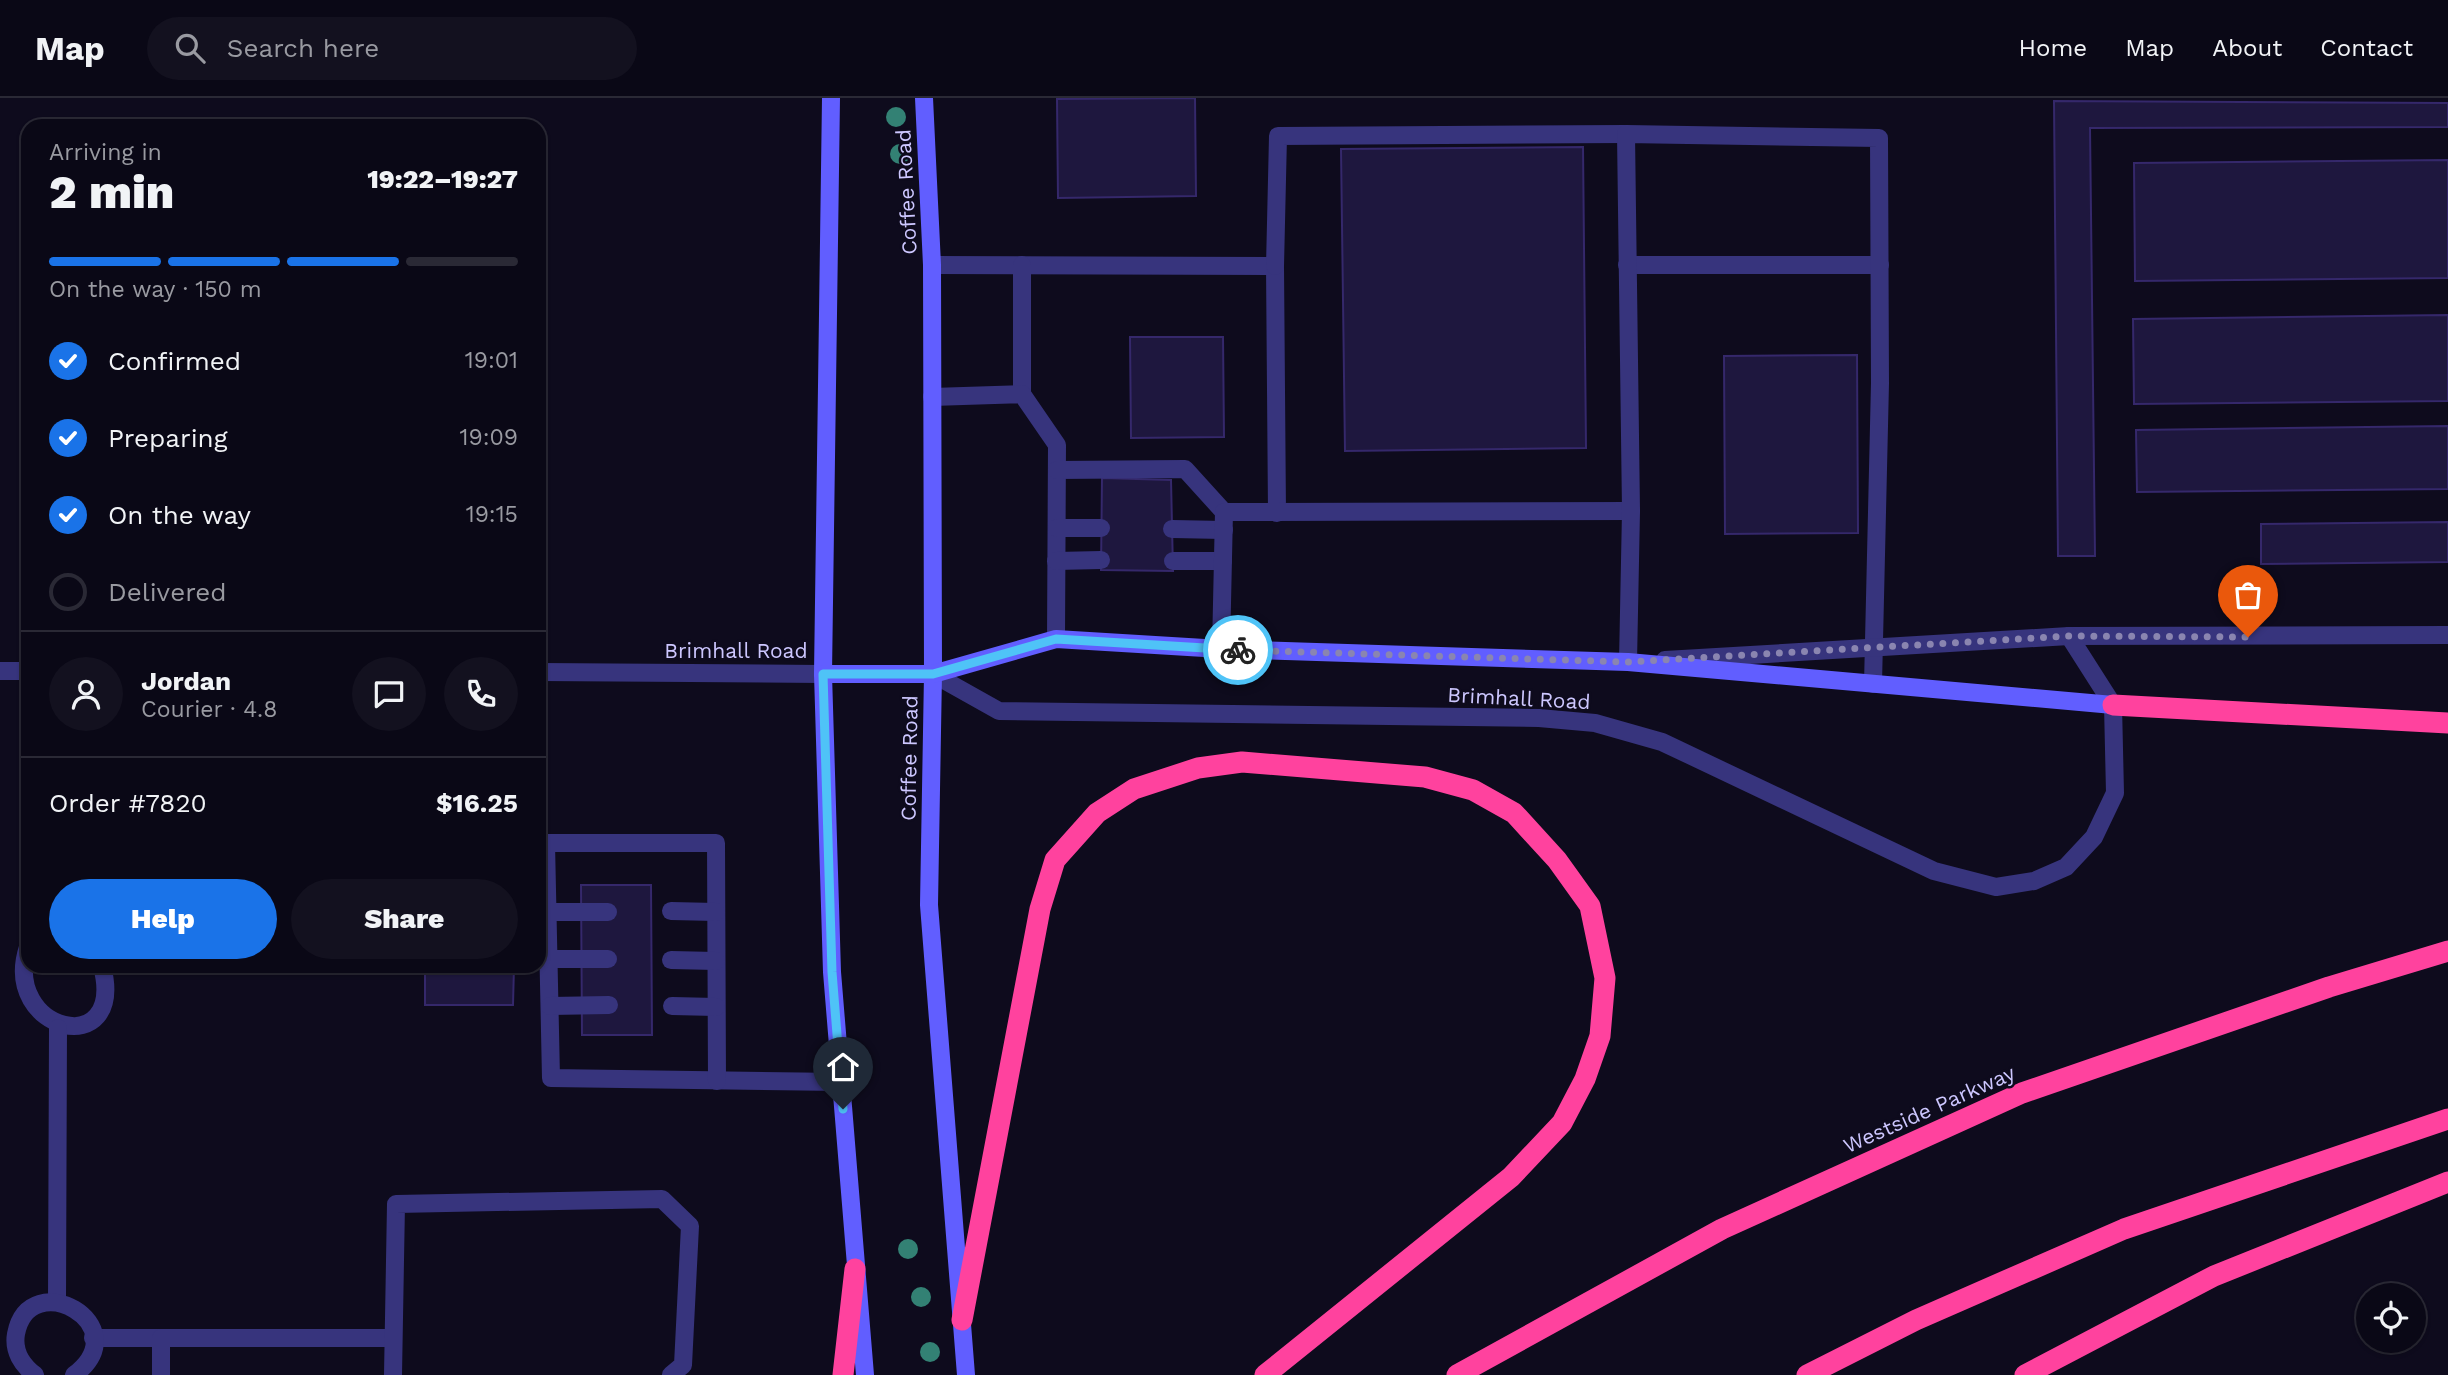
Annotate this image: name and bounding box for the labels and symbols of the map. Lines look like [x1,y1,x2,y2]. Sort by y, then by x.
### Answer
street label: Coffee Road [890,129,922,255]
pin [2218,565,2278,637]
courier [1203,615,1273,685]
street label: Brimhall Road [664,638,808,663]
street label: Brimhall Road [1447,682,1591,714]
street label: Coffee Road [895,695,923,821]
pin [813,1037,873,1109]
street label: Westside Parkway [1839,1060,2019,1158]

